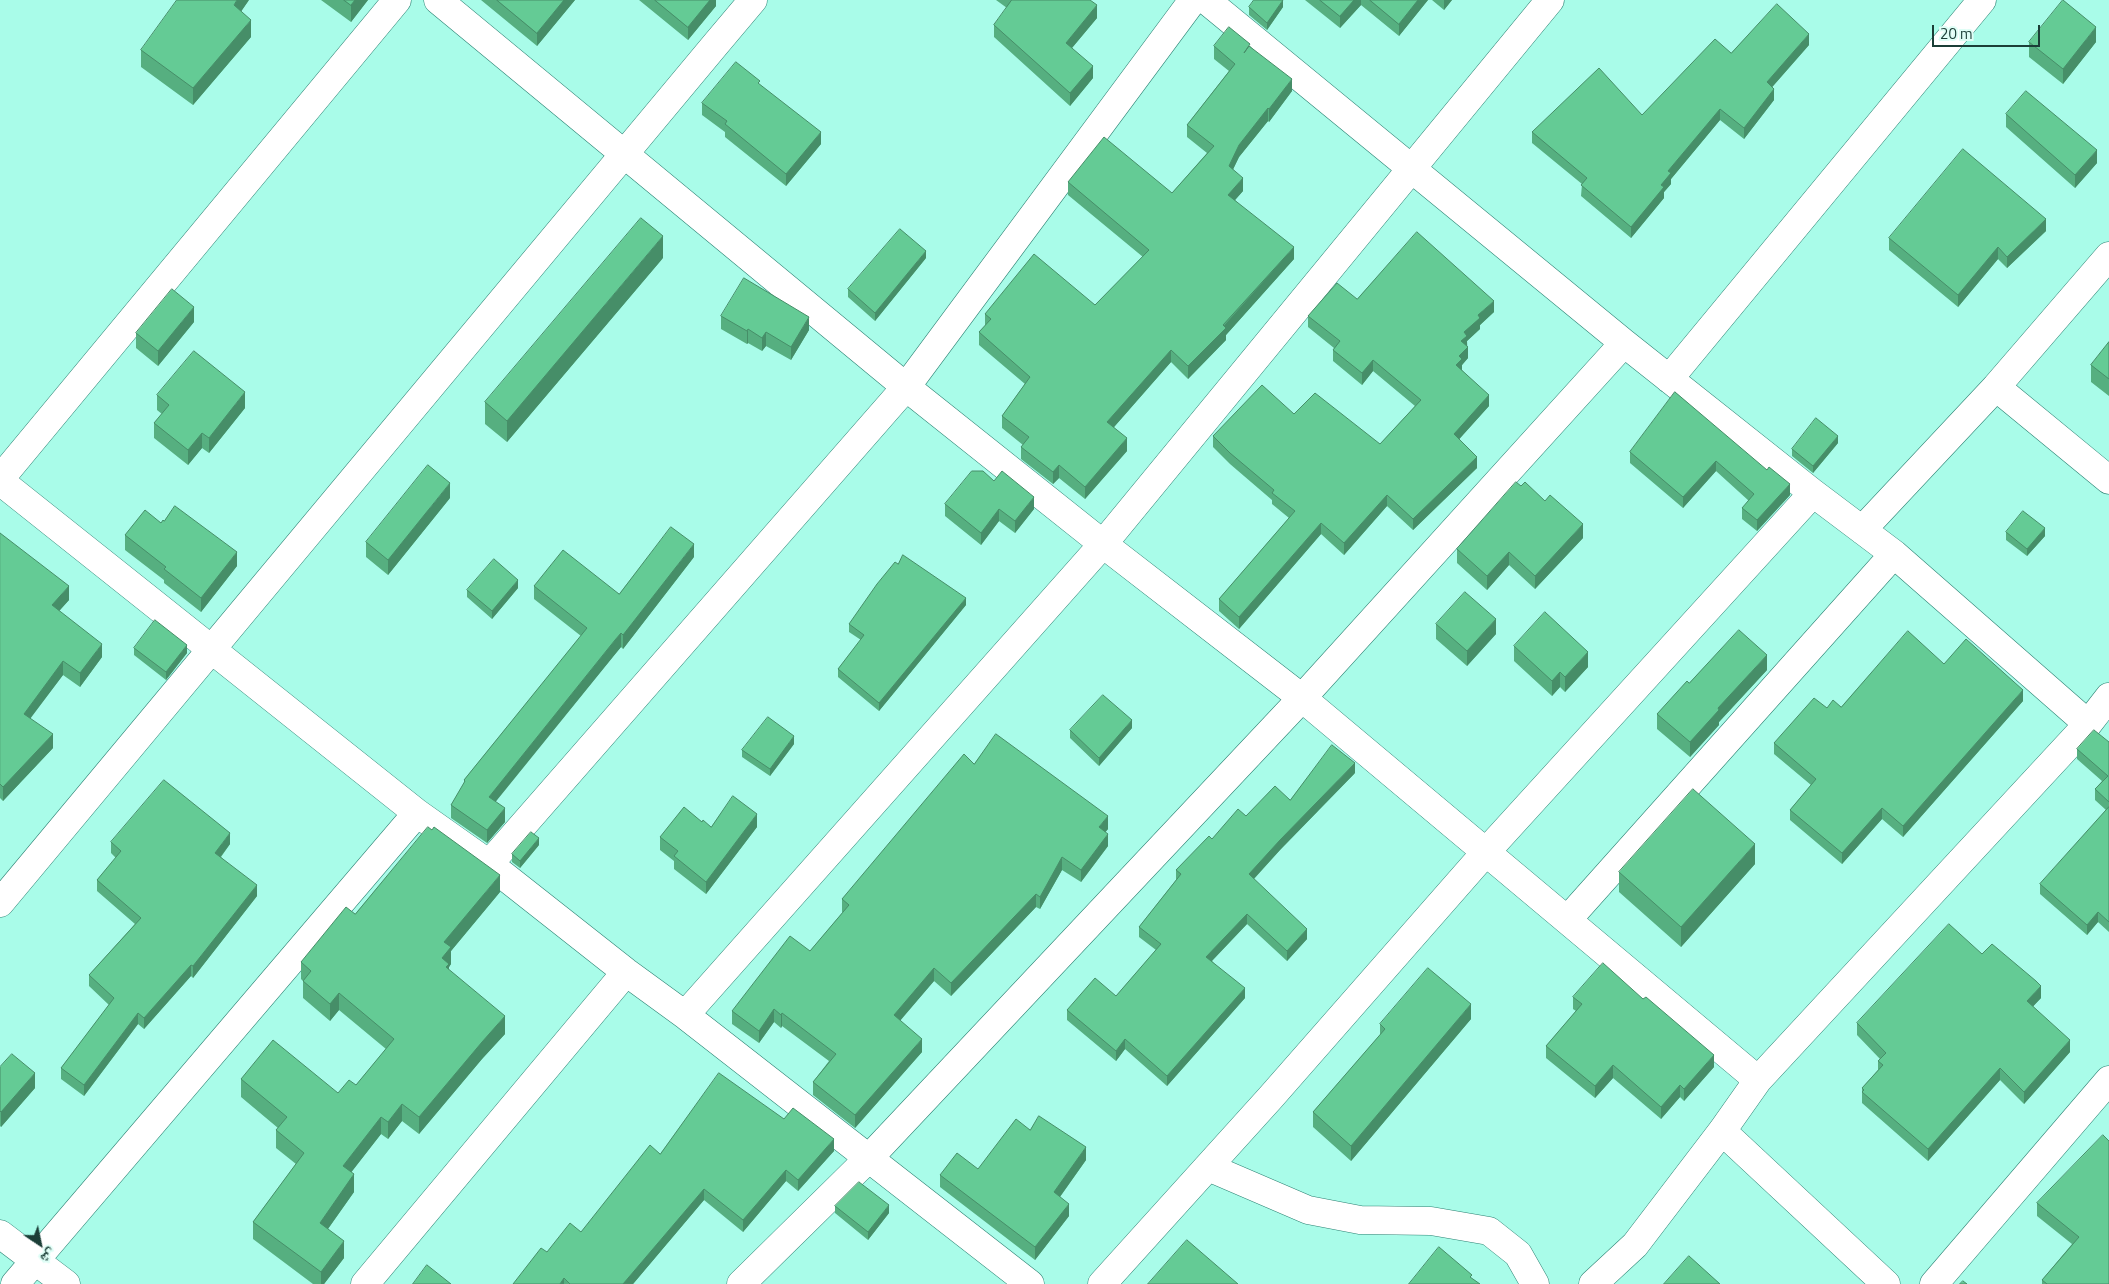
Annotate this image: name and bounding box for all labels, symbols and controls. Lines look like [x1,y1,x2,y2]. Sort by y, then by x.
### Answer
scale bar [1934,15,2042,47]
text: 20 m [1940,22,1973,45]
north arrow [15,1219,65,1269]
text: ش [37,1244,61,1270]

